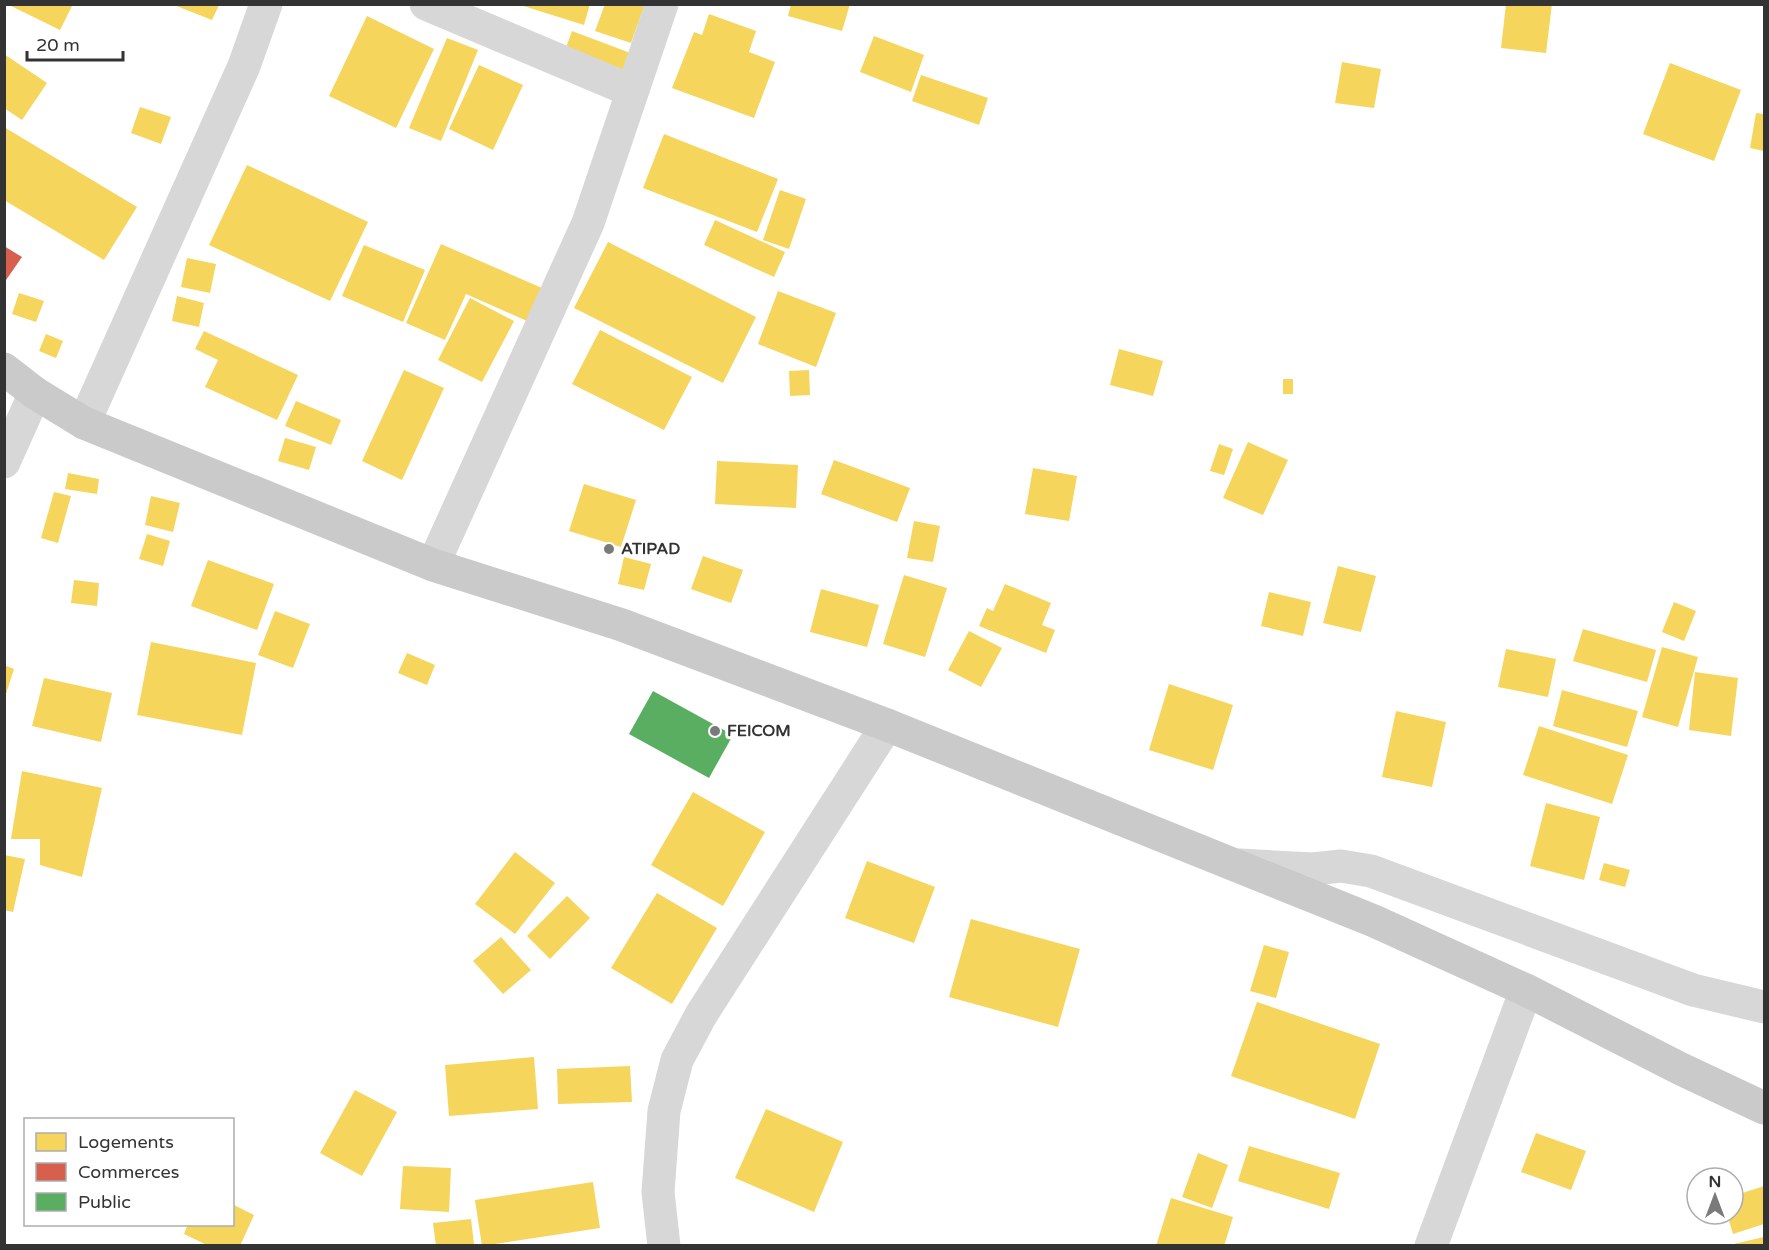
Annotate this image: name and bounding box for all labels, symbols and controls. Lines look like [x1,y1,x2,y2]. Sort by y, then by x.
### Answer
scale bar [27,24,123,62]
text: 20 m [36,34,80,56]
place label: ATIPAD [621,539,680,559]
marker: ATIPAD [602,542,616,556]
place label: FEICOM [727,721,791,741]
marker: FEICOM [708,724,722,738]
legend [24,1118,234,1226]
text: Logements [78,1131,174,1153]
text: Commerces [78,1161,179,1183]
north arrow [1685,1166,1745,1226]
text: N [1709,1172,1721,1192]
text: Public [78,1191,131,1213]

